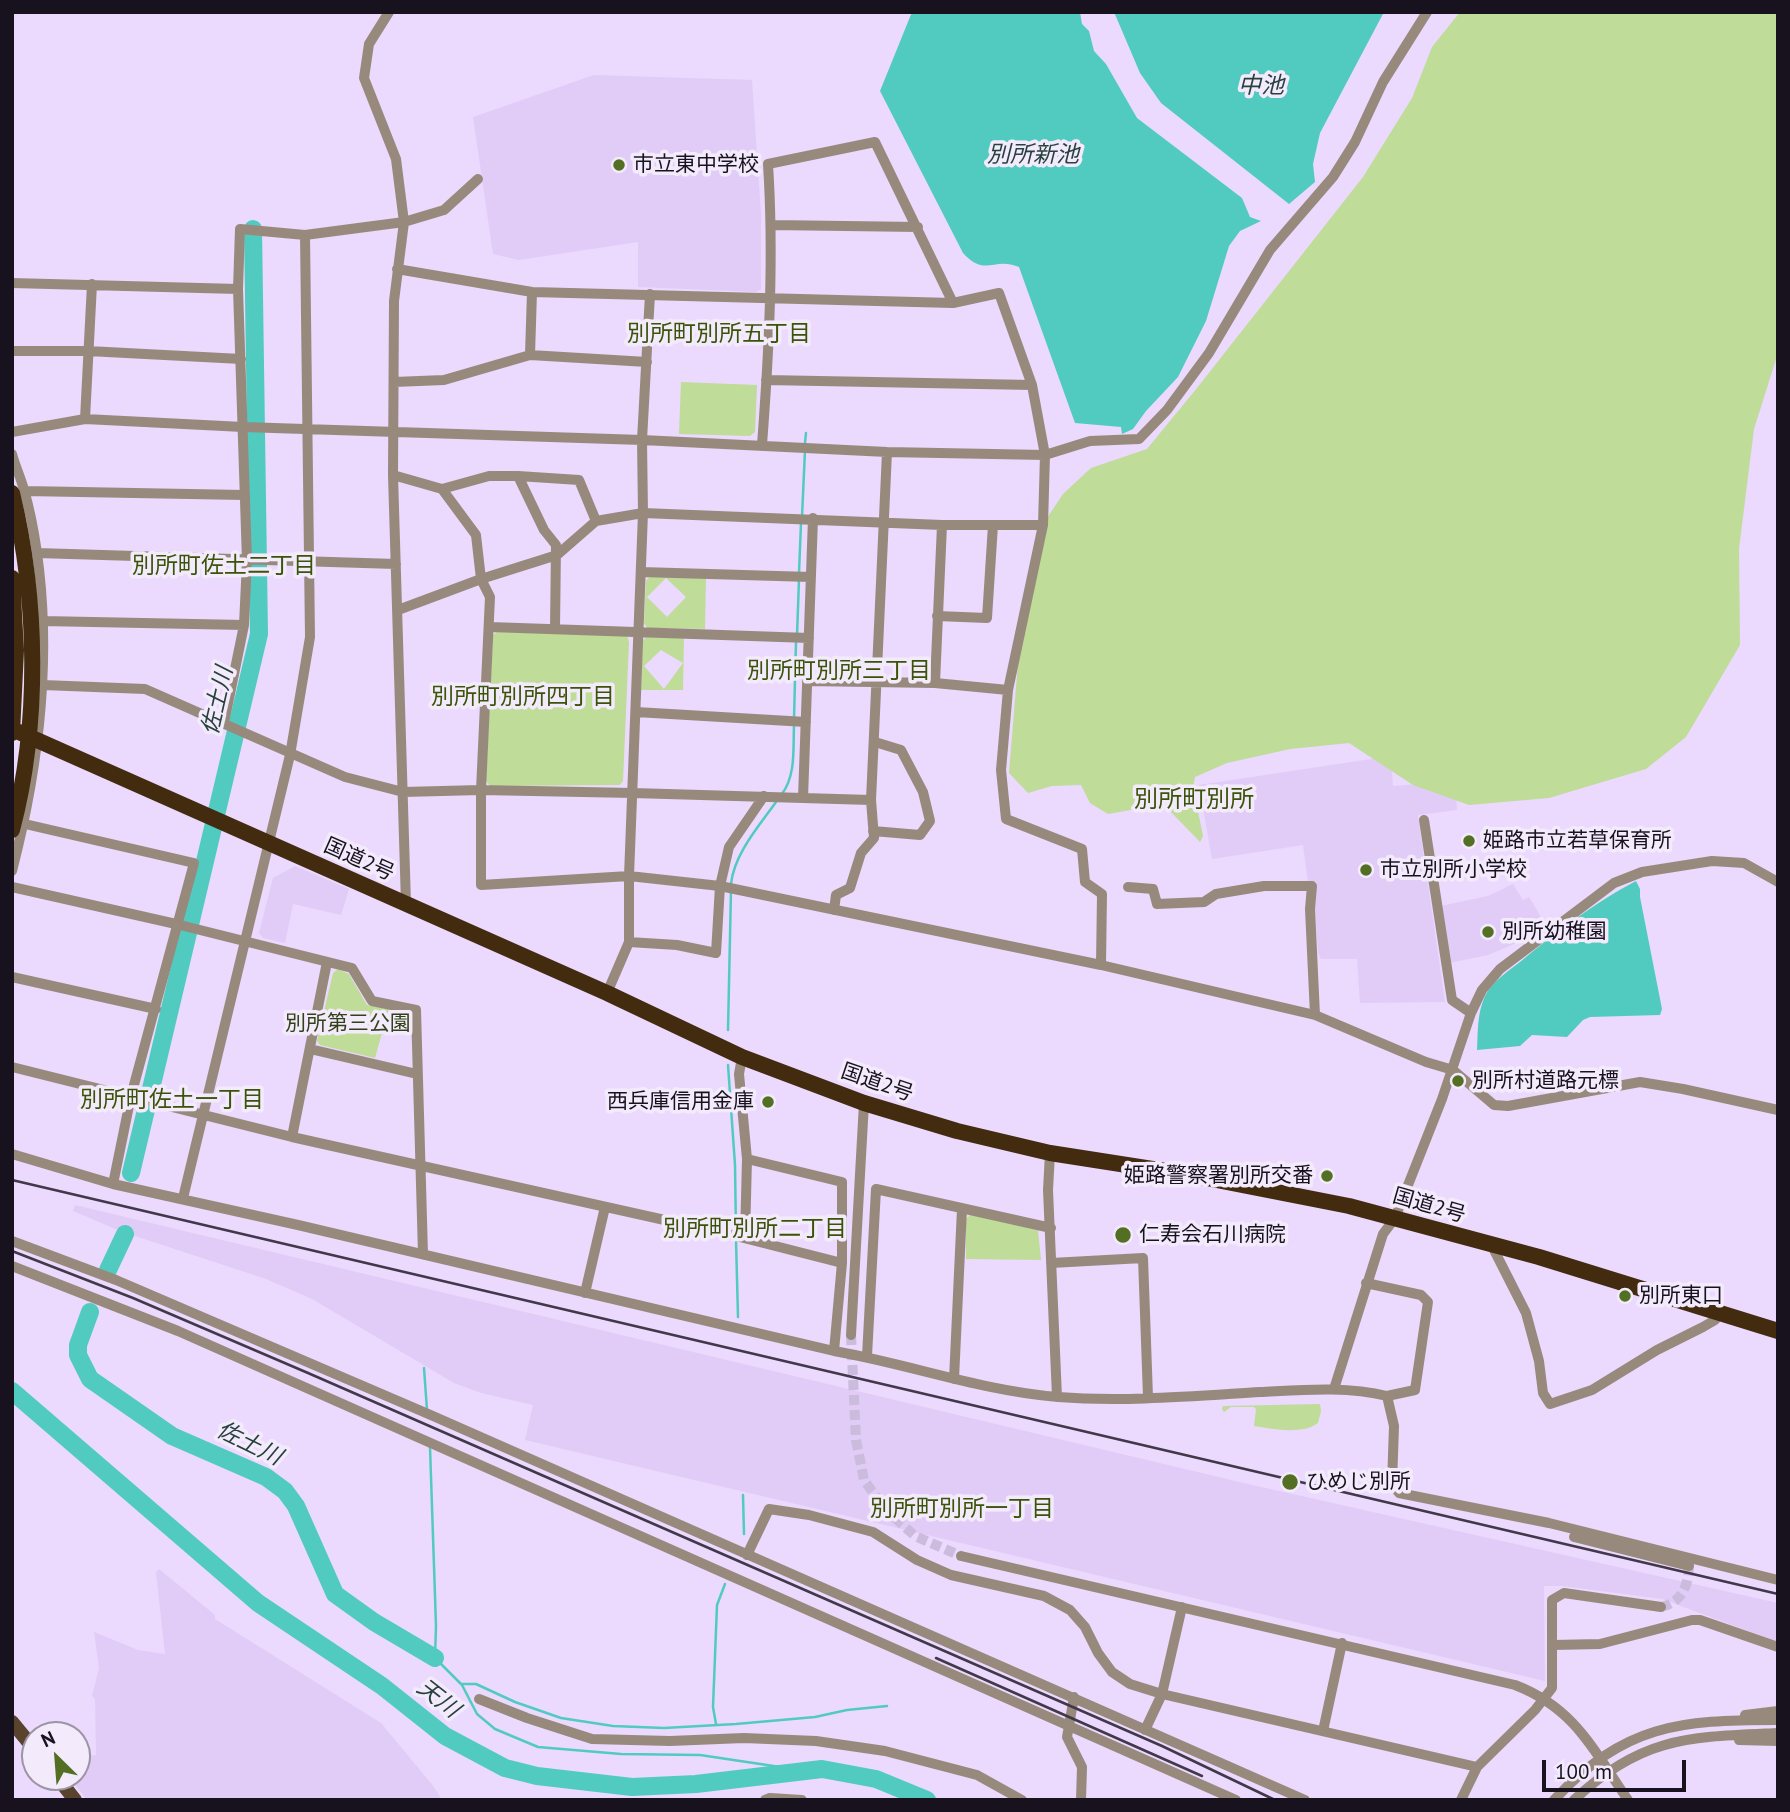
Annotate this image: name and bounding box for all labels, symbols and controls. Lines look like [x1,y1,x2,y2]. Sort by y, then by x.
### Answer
water label: 中池 [1238,72,1284,100]
water label: 別所新池 [987,141,1079,169]
place label: 市立東中学校 [633,152,759,178]
marker: 市立東中学校 [611,157,627,173]
district label: 別所町別所五丁目 [627,320,811,348]
district label: 別所町佐土二丁目 [132,552,316,580]
district label: 別所町別所三丁目 [747,657,931,685]
water label: 佐土川 [197,664,239,738]
district label: 別所町別所四丁目 [431,683,615,711]
district label: 別所町別所 [1134,786,1254,814]
place label: 姫路市立若草保育所 [1483,828,1672,854]
street label: 国道2号 [320,833,398,887]
marker: 姫路市立若草保育所 [1461,833,1477,849]
place label: 市立別所小学校 [1380,857,1527,883]
marker: 市立別所小学校 [1358,862,1374,878]
place label: 別所幼稚園 [1502,919,1607,945]
marker: 別所幼稚園 [1480,924,1496,940]
park label: 別所第三公園 [285,1011,411,1037]
street label: 国道2号 [838,1059,916,1107]
place label: 別所村道路元標 [1472,1068,1619,1094]
marker: 別所村道路元標 [1450,1073,1466,1089]
district label: 別所町佐土一丁目 [80,1086,264,1114]
place label: 西兵庫信用金庫 [607,1089,754,1115]
marker: 西兵庫信用金庫 [760,1094,776,1110]
place label: 姫路警察署別所交番 [1124,1163,1313,1189]
marker: 姫路警察署別所交番 [1319,1168,1335,1184]
street label: 国道2号 [1390,1184,1468,1228]
district label: 別所町別所二丁目 [663,1215,847,1243]
place label: 仁寿会石川病院 [1139,1222,1286,1248]
marker: 仁寿会石川病院 [1113,1225,1133,1245]
place label: 別所東口 [1639,1283,1723,1309]
marker: 別所東口 [1617,1288,1633,1304]
water label: 佐土川 [212,1416,286,1472]
place label: ひめじ別所 [1306,1469,1411,1495]
marker: ひめじ別所 [1280,1472,1300,1492]
district label: 別所町別所一丁目 [870,1495,1054,1523]
water label: 天川 [411,1674,465,1724]
north arrow [21,1721,91,1791]
text: N [37,1725,59,1752]
scale bar [1545,1745,1688,1789]
text: 100 m [1555,1758,1612,1785]

